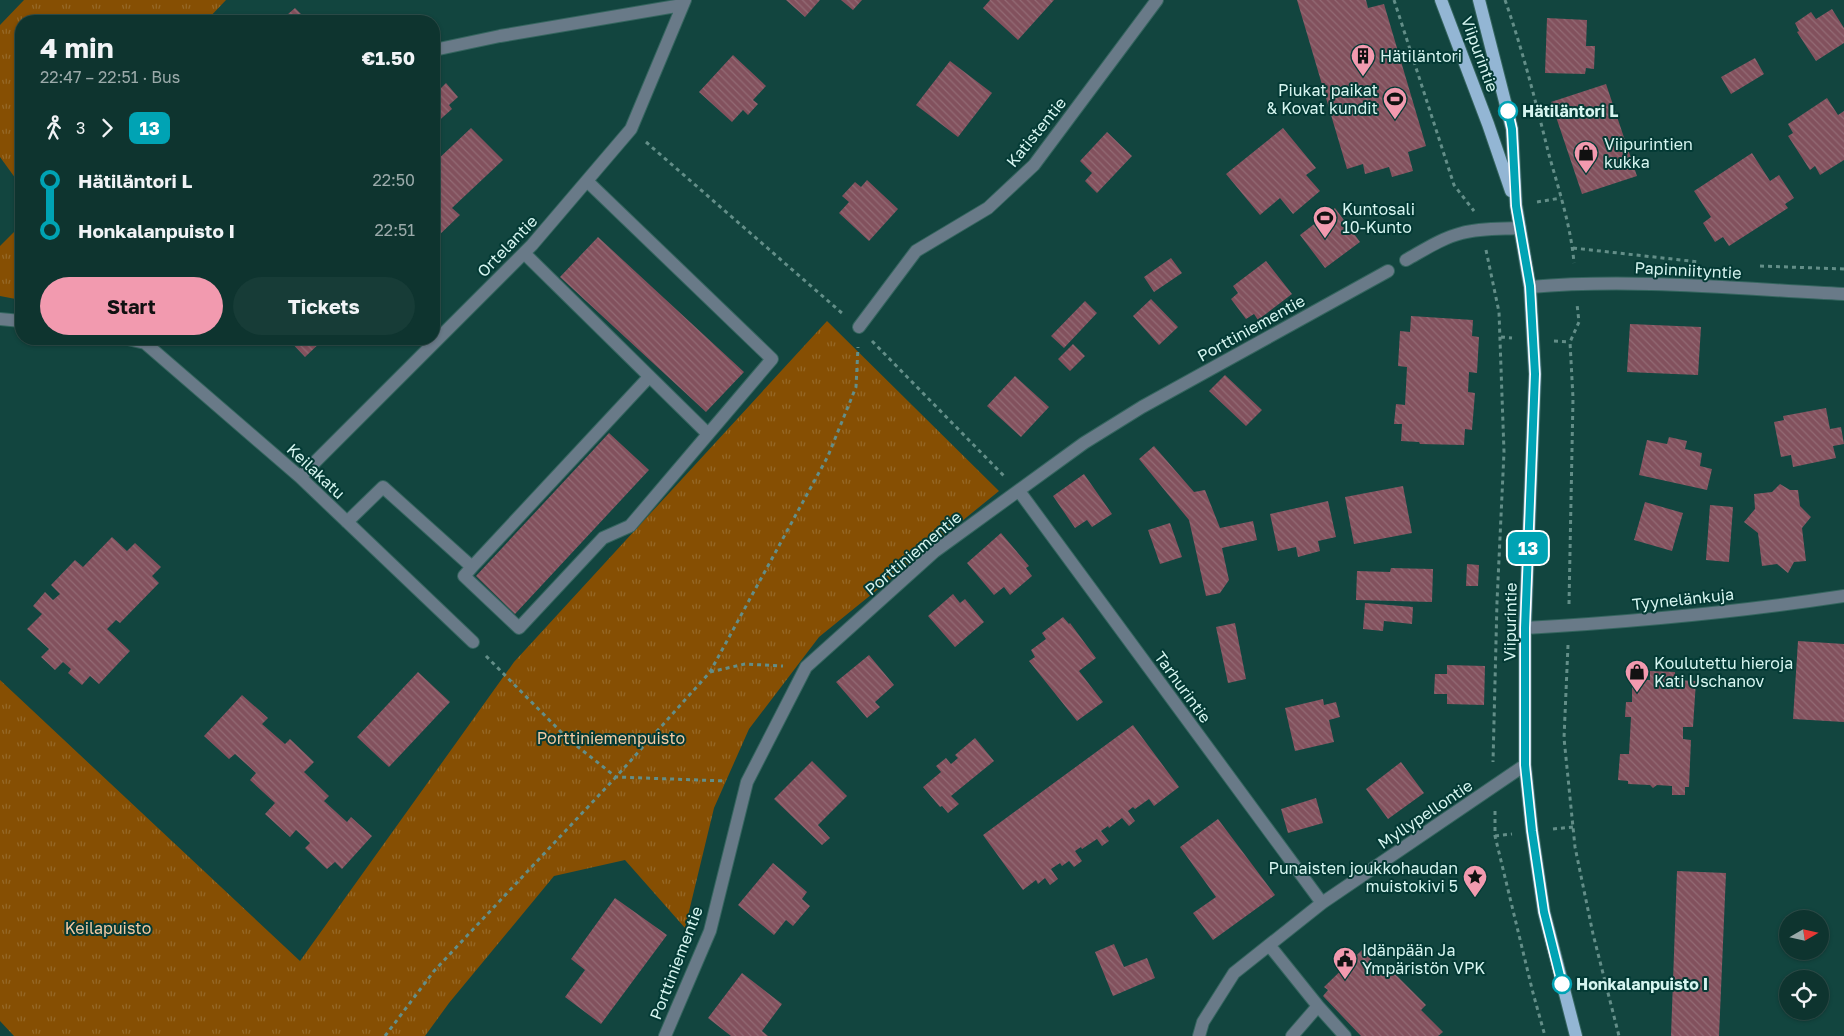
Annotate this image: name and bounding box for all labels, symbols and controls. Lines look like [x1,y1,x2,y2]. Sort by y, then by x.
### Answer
street label: Viipurintie [1457,13,1503,95]
text: 4 min [40,31,114,64]
building icon: Hätiläntori [1350,43,1376,77]
text: €1.50 [362,46,415,69]
place label: Hätiläntori [1380,46,1462,66]
text: 22:47 – 22:51 · Bus [40,67,180,87]
place label: Piukat paikat & Kovat kundit [1266,80,1378,118]
sports icon: Piukat paikat & Kovat kundit [1382,86,1408,120]
street label: Katistentie [1002,93,1070,171]
marker: Hätiläntori L [1498,101,1518,121]
place label: Hätiläntori L [1522,101,1618,121]
icon: walk [40,114,68,142]
icon: forward [93,114,121,142]
text: 13 [139,117,160,139]
text: 3 [76,118,85,138]
place label: Viipurintien kukka [1604,134,1693,172]
shop icon: Viipurintien kukka [1573,140,1599,174]
text: Hätiläntori L [78,169,192,192]
text: 22:50 [372,170,415,190]
place label: Kuntosali 10-Kunto [1342,199,1415,237]
sports icon: Kuntosali 10-Kunto [1312,205,1338,239]
street label: Ortelantie [473,211,541,281]
text: Honkalanpuisto I [78,219,235,242]
text: 22:51 [375,220,415,240]
street label: Papinniityntie [1634,257,1742,283]
button: Start [40,277,223,335]
button: Tickets [233,277,415,335]
street label: Porttiniementie [1194,290,1308,366]
street label: Keilakatu [283,439,349,503]
street label: Porttiniementie [861,507,965,599]
line badge: 13 [1506,532,1550,564]
text: 13 [1518,537,1538,559]
street label: Viipurintie [1499,582,1521,662]
street label: Tyynelänkuja [1631,584,1735,614]
street label: Tarhurintie [1150,647,1216,727]
place label: Koulutettu hieroja Kati Uschanov [1654,653,1793,691]
shop icon: Koulutettu hieroja Kati Uschanov [1624,659,1650,693]
park label: Porttiniemenpuisto [537,728,685,748]
street label: Myllypellontie [1374,775,1476,853]
place label: Punaisten joukkohaudan muistokivi 5 [1268,858,1458,896]
place icon: Punaisten joukkohaudan muistokivi 5 [1462,864,1488,898]
street label: Porttiniementie [645,903,707,1023]
north arrow [1779,910,1829,960]
map controls [1779,910,1829,1020]
park label: Keilapuisto [65,918,151,938]
place label: Idänpään Ja Ympäristön VPK [1362,940,1485,978]
public building icon: Idänpään Ja Ympäristön VPK [1332,946,1358,980]
button: locate [1779,970,1829,1020]
marker: Honkalanpuisto I [1552,974,1572,994]
place label: Honkalanpuisto I [1576,974,1708,994]

